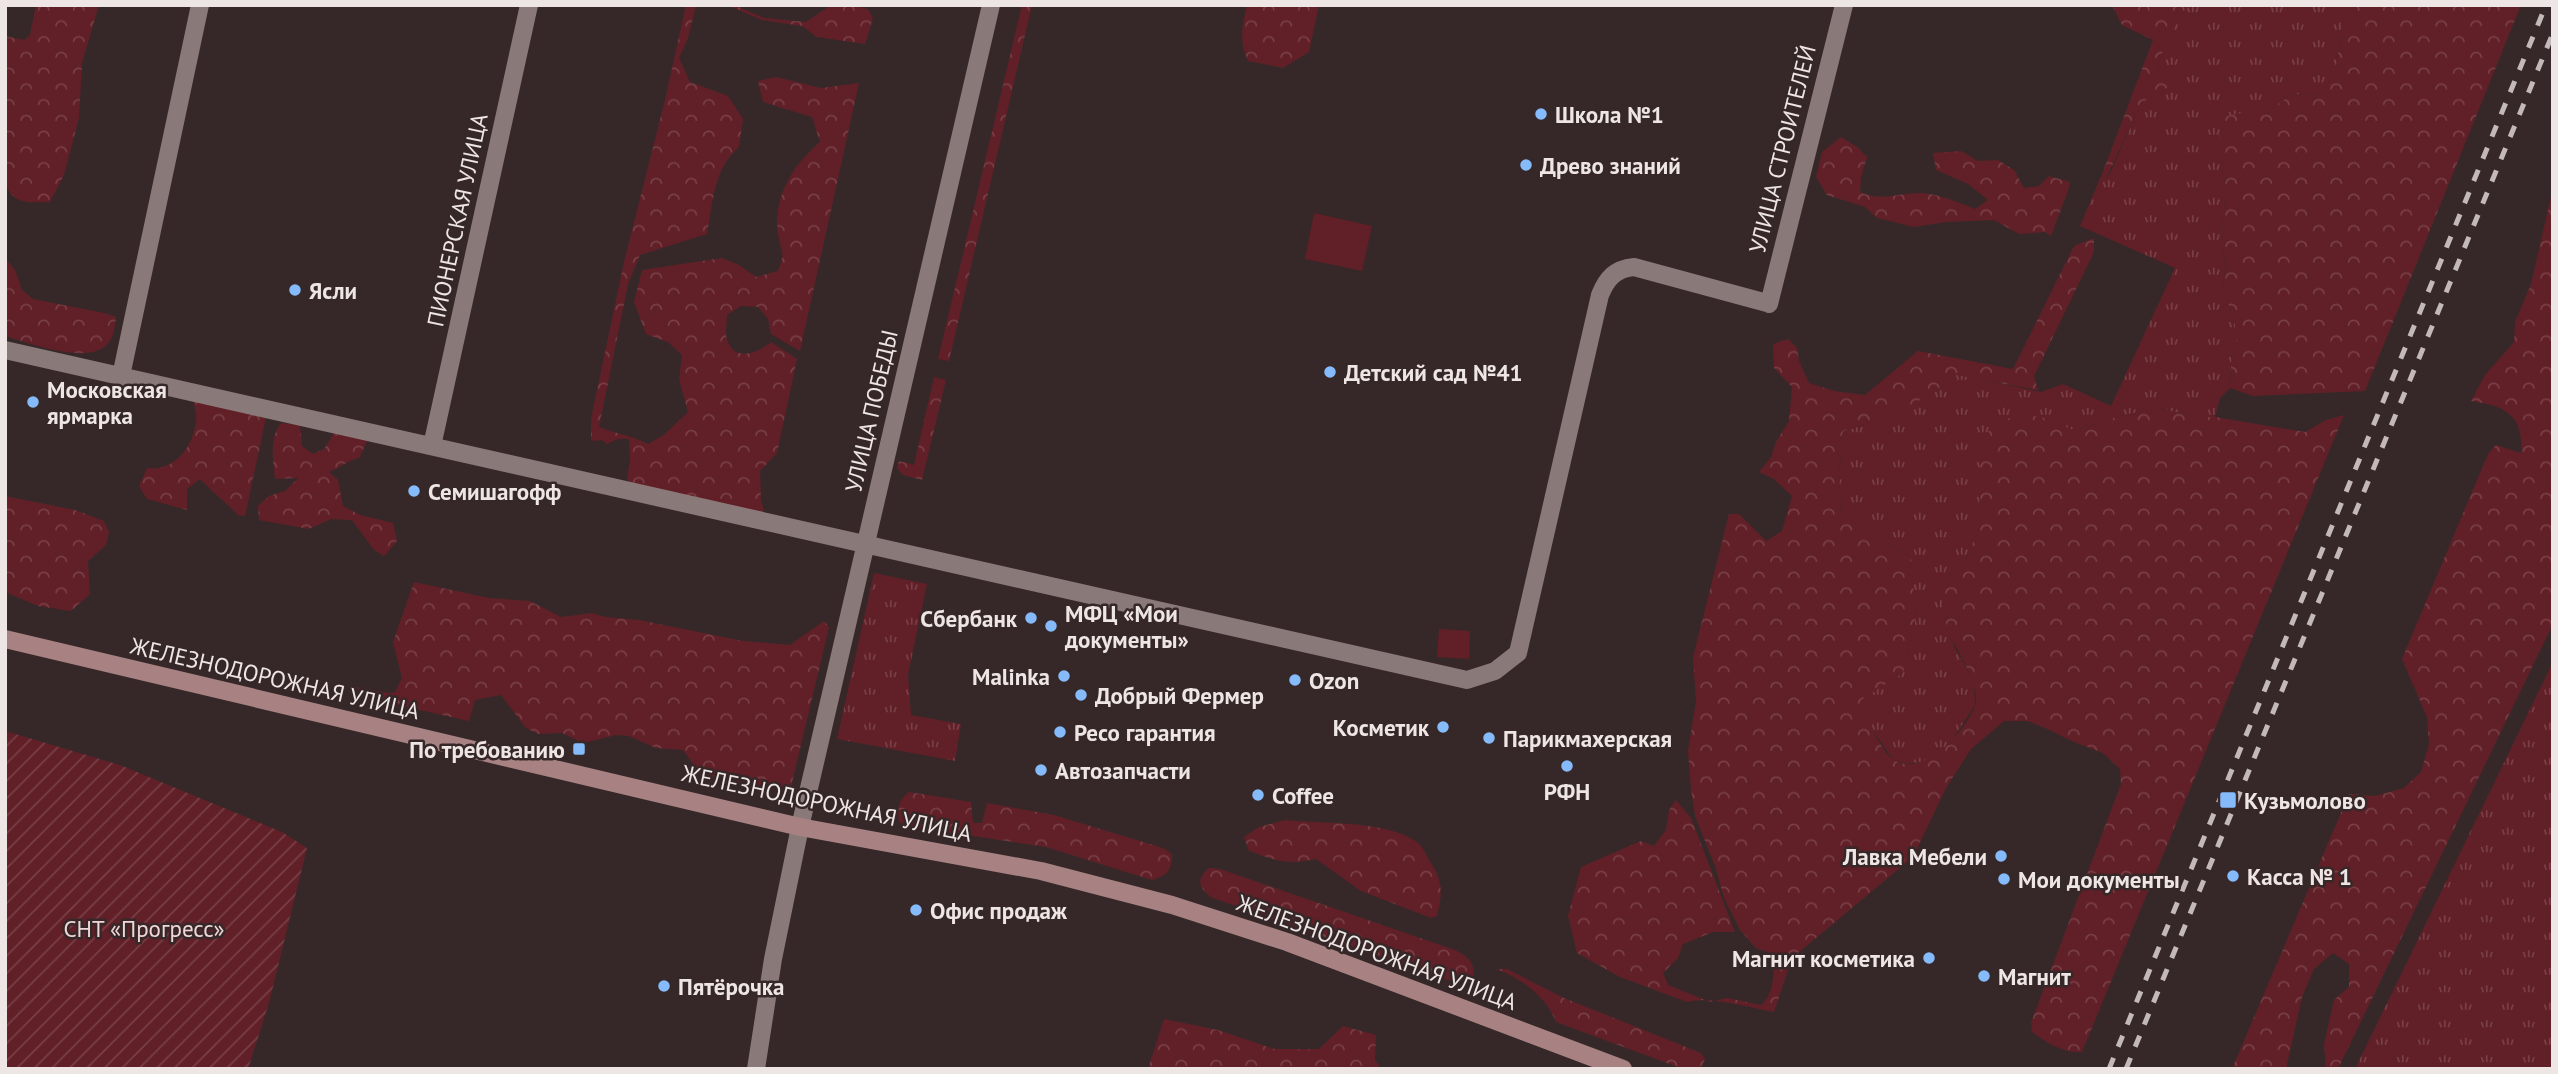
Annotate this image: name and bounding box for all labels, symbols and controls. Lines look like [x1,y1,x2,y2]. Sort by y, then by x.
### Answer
street label: УЛИЦА СТРОИТЕЛЕЙ [1742,42,1822,256]
place label: Школа №1 [1555,100,1664,129]
marker: Школа №1 [1533,106,1549,122]
street label: ПИОНЕРСКАЯ УЛИЦА [420,110,494,329]
place label: Древо знаний [1540,151,1681,180]
marker: Древо знаний [1518,157,1534,173]
place label: Ясли [309,276,357,305]
marker: Ясли [287,282,303,298]
street label: УЛИЦА ПОБЕДЫ [838,327,904,495]
place label: Детский сад №41 [1344,358,1523,387]
marker: Детский сад №41 [1322,364,1338,380]
place label: Московская ярмарка [47,375,167,430]
marker: Московская ярмарка [25,394,41,410]
place label: Семишагофф [428,477,561,506]
marker: Семишагофф [406,483,422,499]
place label: МФЦ «Мои документы» [1064,599,1189,654]
place label: Сбербанк [920,604,1018,633]
marker: Сбербанк [1023,610,1039,626]
marker: МФЦ «Мои документы» [1043,618,1059,634]
street label: ЖЕЛЕЗНОДОРОЖНАЯ УЛИЦА [127,630,423,726]
place label: Malinka [972,662,1050,691]
place label: Ozon [1309,666,1359,695]
marker: Malinka [1056,668,1072,684]
marker: Ozon [1287,672,1303,688]
place label: Добрый Фермер [1095,681,1264,710]
marker: Добрый Фермер [1073,687,1089,703]
place label: Косметик [1333,713,1430,742]
place label: Ресо гарантия [1074,718,1216,747]
marker: Косметик [1435,719,1451,735]
marker: Ресо гарантия [1052,724,1068,740]
place label: Парикмахерская [1503,724,1672,753]
marker: Парикмахерская [1481,730,1497,746]
place label: По требованию [409,735,565,764]
marker: По требованию [571,741,587,757]
place label: Автозапчасти [1055,756,1191,785]
street label: ЖЕЛЕЗНОДОРОЖНАЯ УЛИЦА [678,758,975,848]
marker: РФН [1559,758,1575,774]
marker: Автозапчасти [1033,762,1049,778]
place label: РФН [1544,777,1590,806]
place label: Coffee [1272,781,1334,810]
place label: Кузьмолово [2244,786,2366,815]
marker: Coffee [1250,787,1266,803]
marker: Кузьмолово [2218,790,2238,810]
place label: Лавка Мебели [1842,842,1987,871]
marker: Лавка Мебели [1993,848,2009,864]
place label: Касса № 1 [2247,862,2352,891]
place label: Мои документы [2018,865,2180,894]
marker: Касса № 1 [2225,868,2241,884]
marker: Мои документы [1996,871,2012,887]
street label: ЖЕЛЕЗНОДОРОЖНАЯ УЛИЦА [1232,887,1522,1016]
place label: Офис продаж [930,896,1068,925]
marker: Офис продаж [908,902,924,918]
park label: СНТ «Прогресс» [63,914,225,943]
place label: Магнит косметика [1732,944,1915,973]
marker: Магнит косметика [1921,950,1937,966]
place label: Магнит [1998,962,2071,991]
marker: Магнит [1976,968,1992,984]
place label: Пятёрочка [678,972,784,1001]
marker: Пятёрочка [656,978,672,994]

